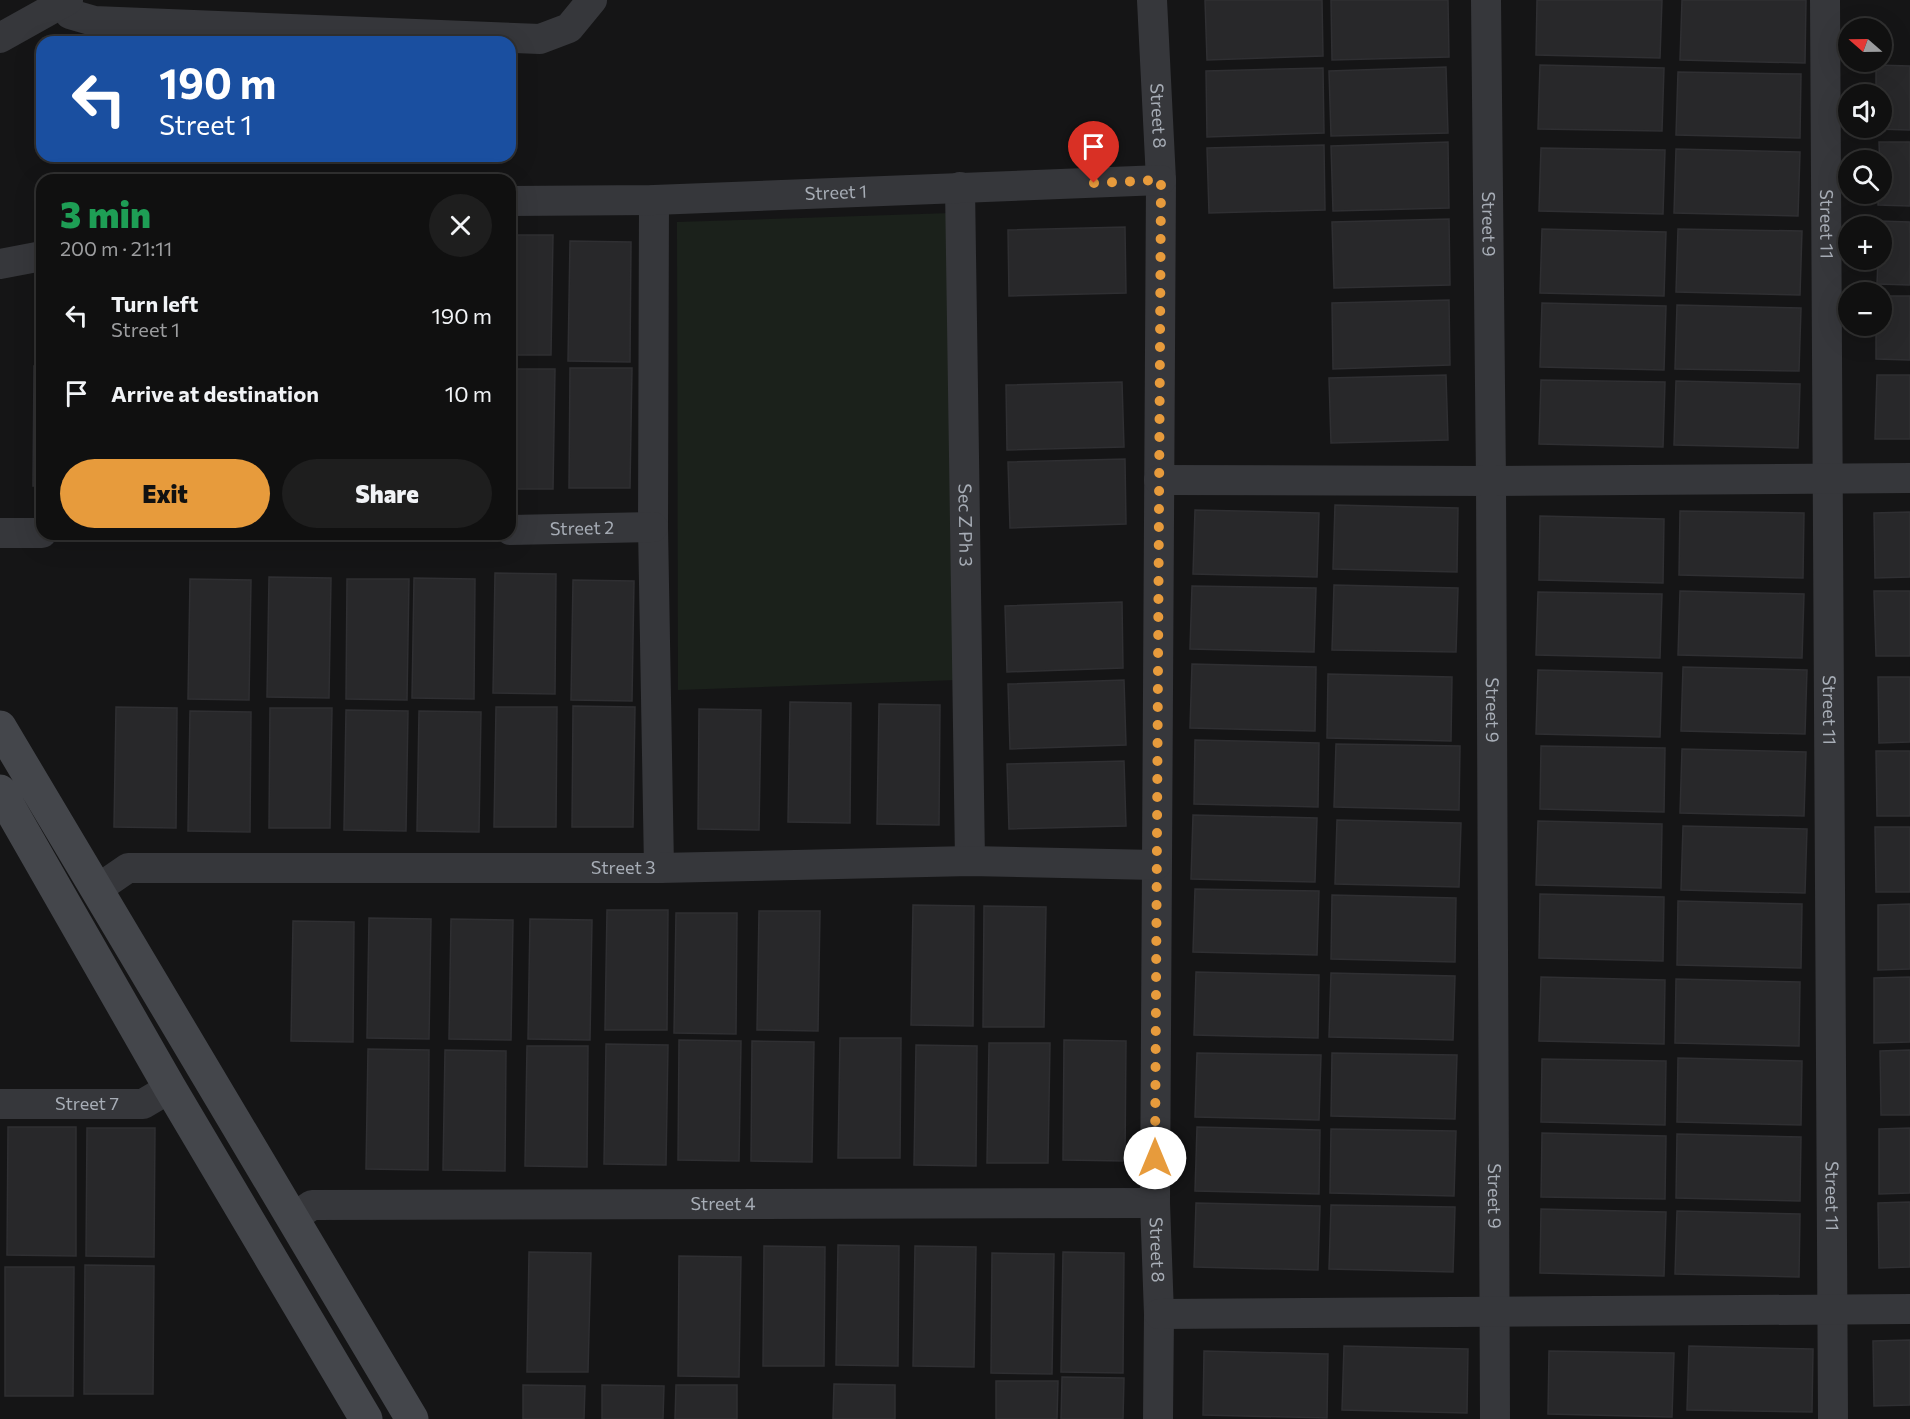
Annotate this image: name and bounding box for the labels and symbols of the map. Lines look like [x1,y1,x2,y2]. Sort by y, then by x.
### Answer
north arrow [1838,18,1892,72]
street label: Street 8 [1146,83,1171,149]
pin [1068,121,1119,183]
street label: Street 1 [804,180,867,204]
street label: Street 11 [1816,189,1838,259]
street label: Street 9 [1478,191,1501,257]
street label: Sec Z Ph 3 [954,483,978,567]
street label: Street 2 [550,516,614,539]
street label: Street 11 [1819,675,1841,745]
street label: Street 9 [1482,677,1504,743]
street label: Street 3 [591,856,656,878]
street label: Street 7 [55,1092,119,1114]
position arrow [1123,1126,1187,1190]
street label: Street 11 [1822,1161,1844,1231]
street label: Street 9 [1484,1163,1506,1229]
street label: Street 4 [690,1192,756,1214]
street label: Street 8 [1146,1217,1170,1283]

